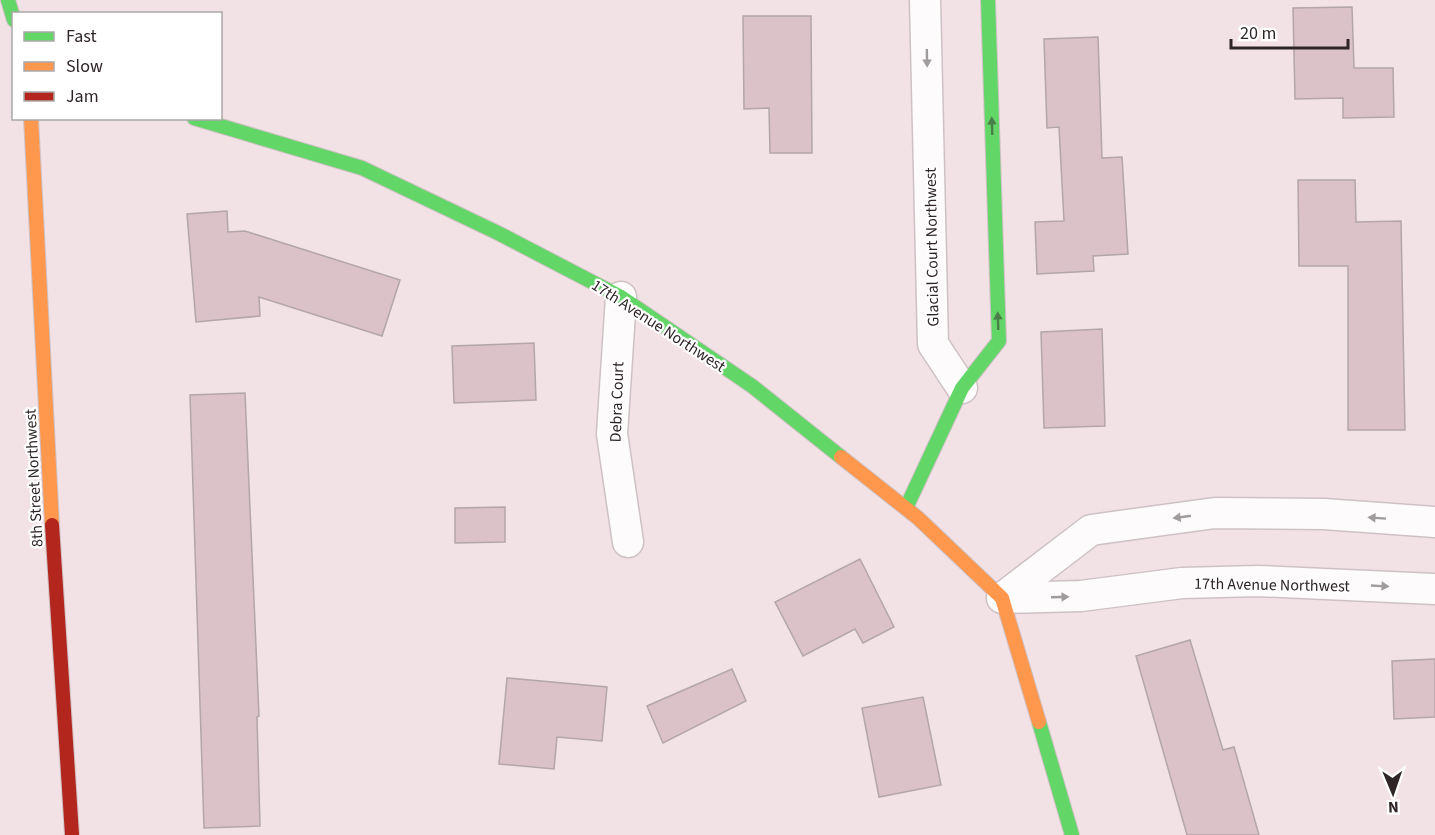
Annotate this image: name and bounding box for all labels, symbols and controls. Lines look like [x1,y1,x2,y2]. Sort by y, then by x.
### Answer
legend [12,12,222,120]
scale bar [1231,12,1348,50]
text: 20 m [1240,21,1276,46]
text: Fast [66,24,97,49]
one-way arrow [922,49,931,68]
text: Slow [66,54,103,79]
text: Jam [66,84,99,109]
one-way arrow [987,117,997,136]
street label: Glacial Court Northwest [920,167,944,327]
street label: 17th Avenue Northwest [587,274,730,378]
one-way arrow [993,312,1003,331]
street label: Debra Court [605,361,629,443]
street label: 8th Street Northwest [19,408,49,548]
one-way arrow [1173,513,1192,522]
one-way arrow [1367,513,1386,523]
street label: 17th Avenue Northwest [1194,573,1351,597]
one-way arrow [1371,582,1390,591]
one-way arrow [1051,592,1070,601]
north arrow [1363,763,1423,823]
text: N [1388,796,1399,818]

